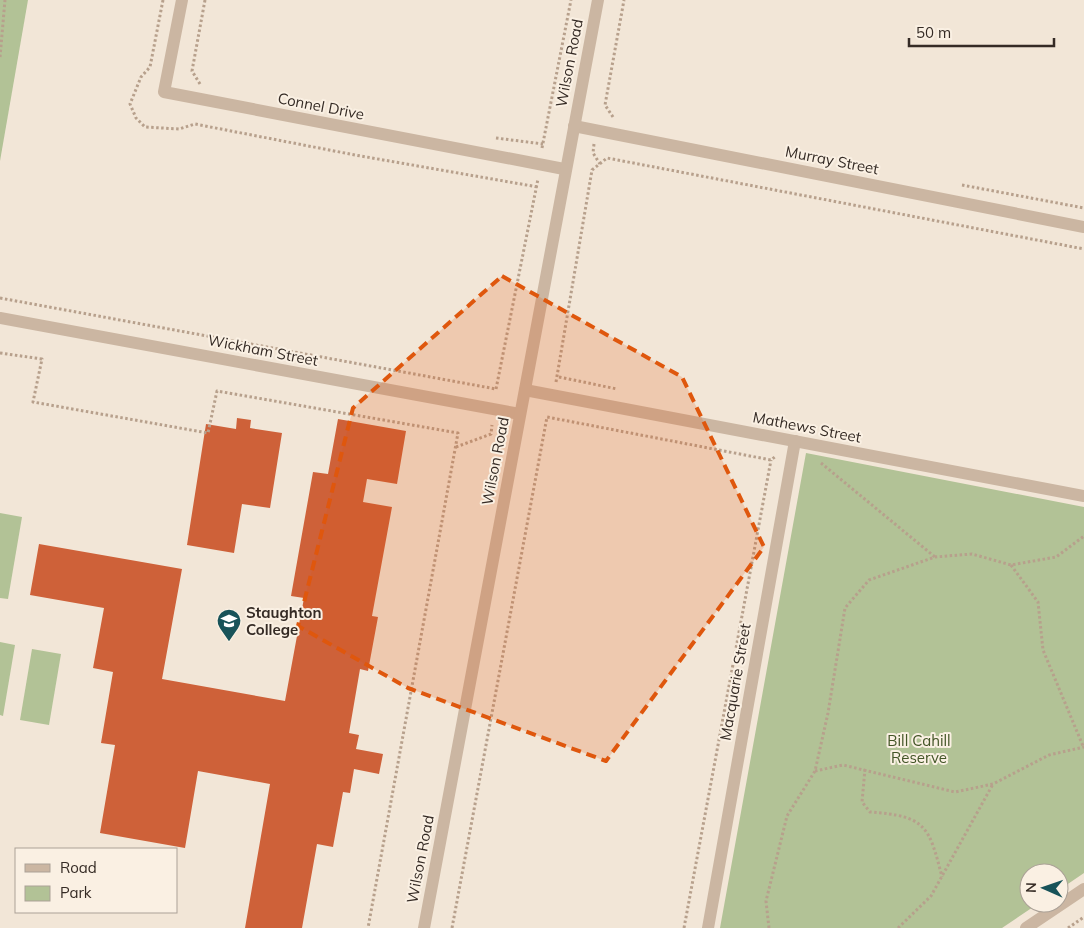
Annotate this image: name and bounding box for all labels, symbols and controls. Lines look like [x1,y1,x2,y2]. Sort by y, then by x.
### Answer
scale bar [909,15,1054,47]
street label: Wilson Road [551,17,587,109]
text: 50 m [916,23,951,42]
street label: Connel Drive [276,88,366,124]
street label: Murray Street [784,142,880,178]
street label: Wickham Street [206,330,320,370]
street label: Mathews Street [751,407,863,447]
street label: Wilson Road [477,415,513,507]
place label: Staughton College [246,603,321,639]
school or university icon: Staughton College [216,608,242,642]
street label: Macquarie Street [715,622,755,742]
park label: Bill Cahill Reserve [887,731,951,767]
street label: Wilson Road [402,813,438,905]
legend [15,848,178,913]
text: Road [60,858,97,877]
north arrow [1019,863,1069,913]
text: N [1022,882,1040,893]
text: Park [60,883,92,902]

